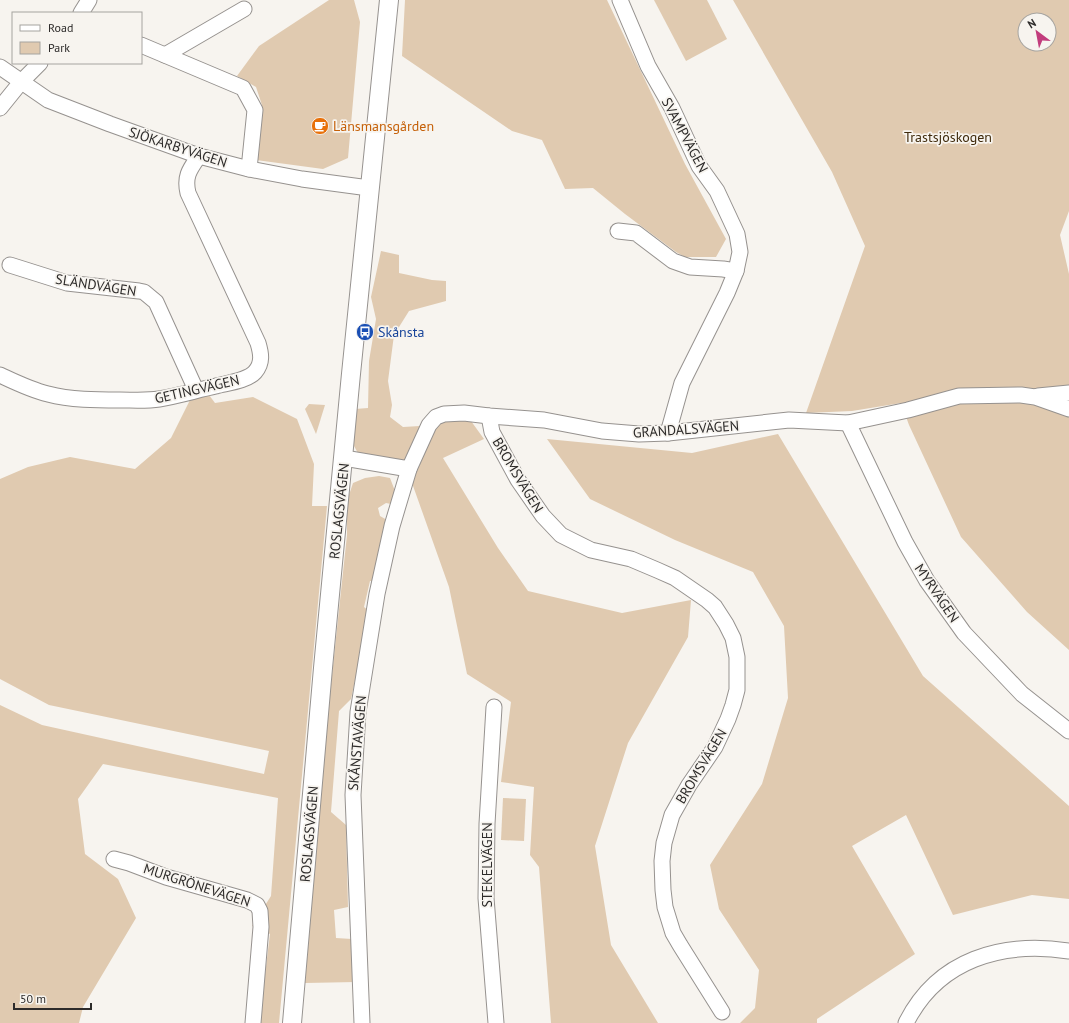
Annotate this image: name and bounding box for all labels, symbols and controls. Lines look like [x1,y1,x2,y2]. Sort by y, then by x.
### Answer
legend [12,12,142,64]
north arrow [1017,12,1057,52]
text: N [1025,16,1038,31]
text: Road [48,20,73,35]
text: Park [48,40,70,55]
street label: SVAMPVÄGEN [658,94,712,176]
cafe icon: Länsmansgården [310,116,330,136]
place label: Länsmansgården [333,117,434,135]
street label: SJÖKARBYVÄGEN [127,123,229,171]
park label: Trastsjöskogen [904,128,992,146]
street label: SLÄNDVÄGEN [54,270,138,300]
bus stop icon: Skånsta [355,322,375,342]
place label: Skånsta [378,323,424,341]
street label: GETINGVÄGEN [153,370,241,408]
street label: GRANDALSVÄGEN [632,416,740,442]
street label: BROMSVÄGEN [488,434,548,516]
street label: ROSLAGSVÄGEN [325,462,353,560]
street label: MYRVÄGEN [911,560,963,626]
street label: SKÅNSTAVÄGEN [344,695,370,791]
street label: BROMSVÄGEN [671,725,731,807]
street label: ROSLAGSVÄGEN [296,785,322,883]
street label: STEKELVÄGEN [478,822,496,908]
street label: MURGRÖNEVÄGEN [141,859,253,911]
scale bar [14,985,91,1011]
text: 50 m [20,991,46,1006]

